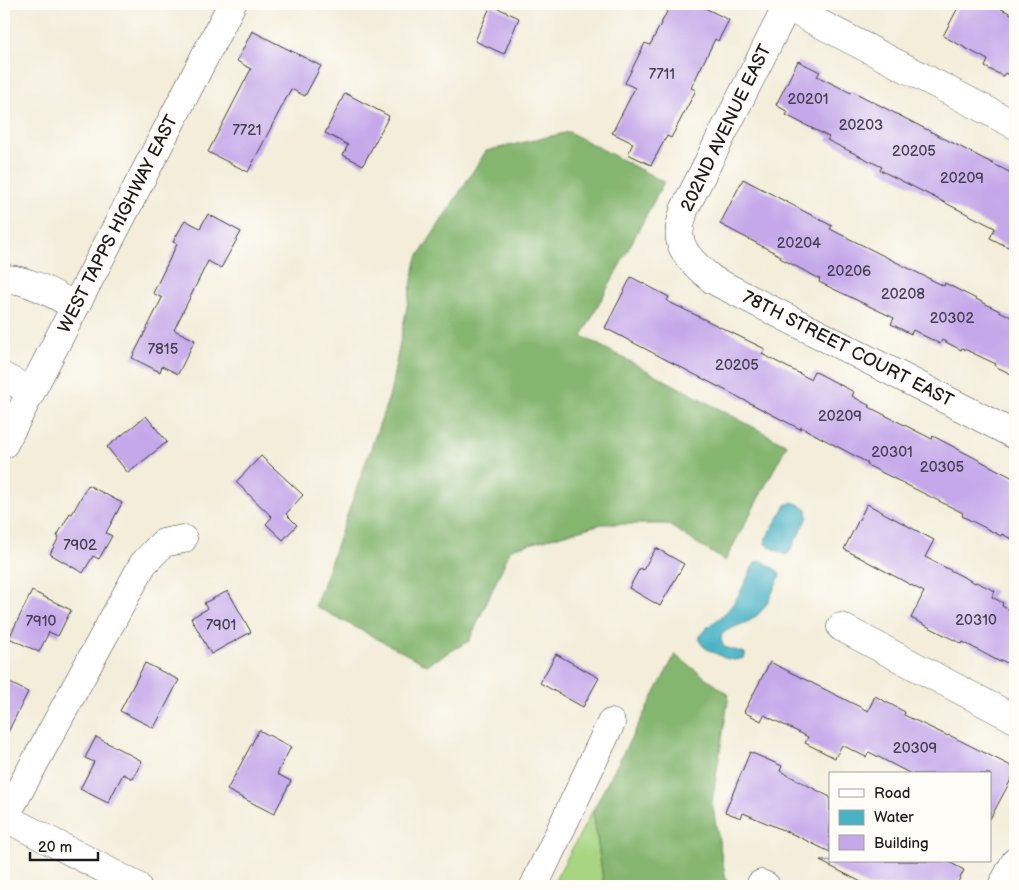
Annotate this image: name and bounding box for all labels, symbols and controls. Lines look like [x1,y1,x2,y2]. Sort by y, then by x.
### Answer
street label: 202ND AVENUE EAST [676,41,776,215]
house number: 7711 [649,65,675,84]
house number: 20201 [787,90,829,109]
street label: WEST TAPPS HIGHWAY EAST [54,111,182,336]
house number: 20203 [839,116,883,135]
house number: 7721 [232,121,262,140]
house number: 20205 [892,142,936,161]
house number: 20209 [940,169,984,188]
house number: 20204 [777,234,821,253]
house number: 20206 [827,262,871,281]
house number: 20208 [881,285,925,304]
street label: 78TH STREET COURT EAST [739,287,957,412]
house number: 20302 [930,309,974,328]
house number: 7815 [148,340,178,359]
house number: 20205 [715,356,759,375]
house number: 20209 [818,407,862,426]
house number: 20301 [871,443,913,462]
house number: 20305 [920,458,964,477]
house number: 7902 [63,536,97,555]
house number: 20310 [955,611,997,630]
house number: 7910 [26,612,57,631]
house number: 7901 [206,616,236,635]
house number: 20309 [893,739,937,758]
legend [829,772,992,862]
text: Road [874,784,910,803]
text: Water [874,808,914,827]
scale bar [30,830,98,862]
text: Building [874,834,929,853]
text: 20 m [38,838,72,857]

